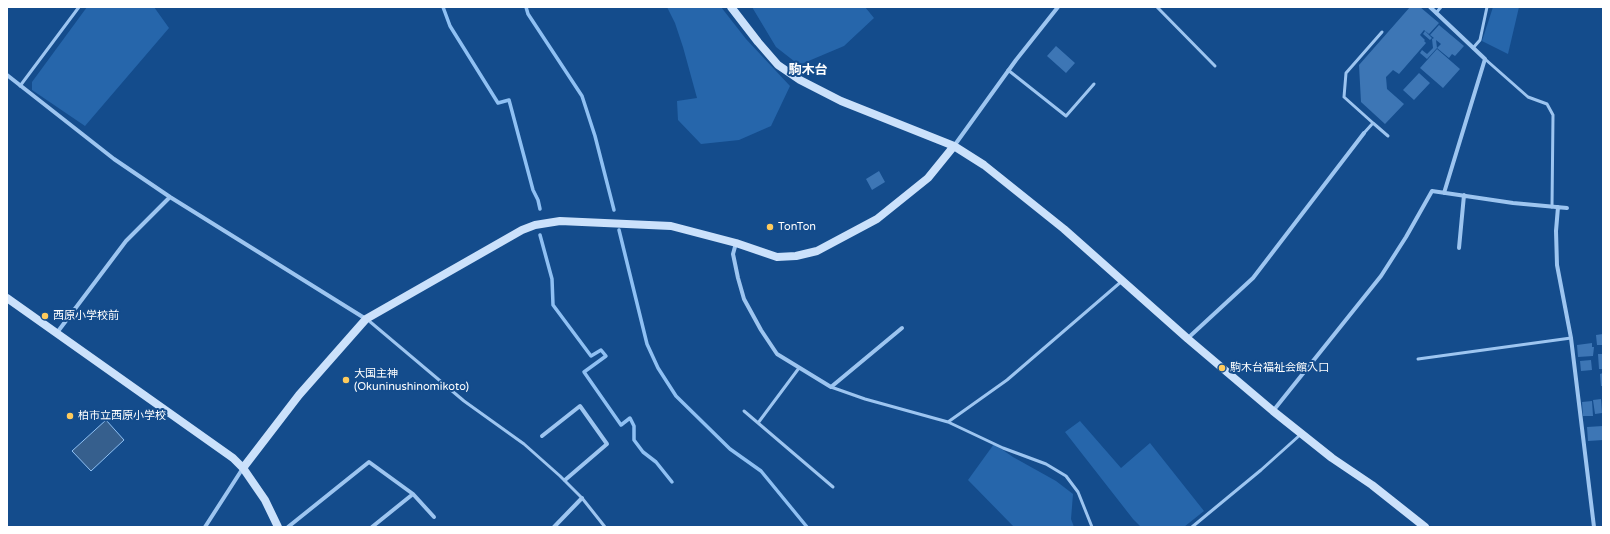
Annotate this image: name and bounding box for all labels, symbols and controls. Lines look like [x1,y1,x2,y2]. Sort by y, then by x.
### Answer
district label: 駒木台 [789,63,827,79]
place label: TonTon [778,220,816,234]
marker: TonTon [765,222,775,232]
place label: 西原小学校前 [53,309,119,323]
marker: 西原小学校前 [40,311,50,321]
place label: 駒木台福祉会館入口 [1230,361,1329,375]
marker: 駒木台福祉会館入口 [1217,363,1227,373]
place label: 大国主神 (Okuninushinomikoto) [354,367,469,393]
marker: 大国主神 (Okuninushinomikoto) [341,375,351,385]
place label: 柏市立西原小学校 [78,409,166,423]
marker: 柏市立西原小学校 [65,411,75,421]

